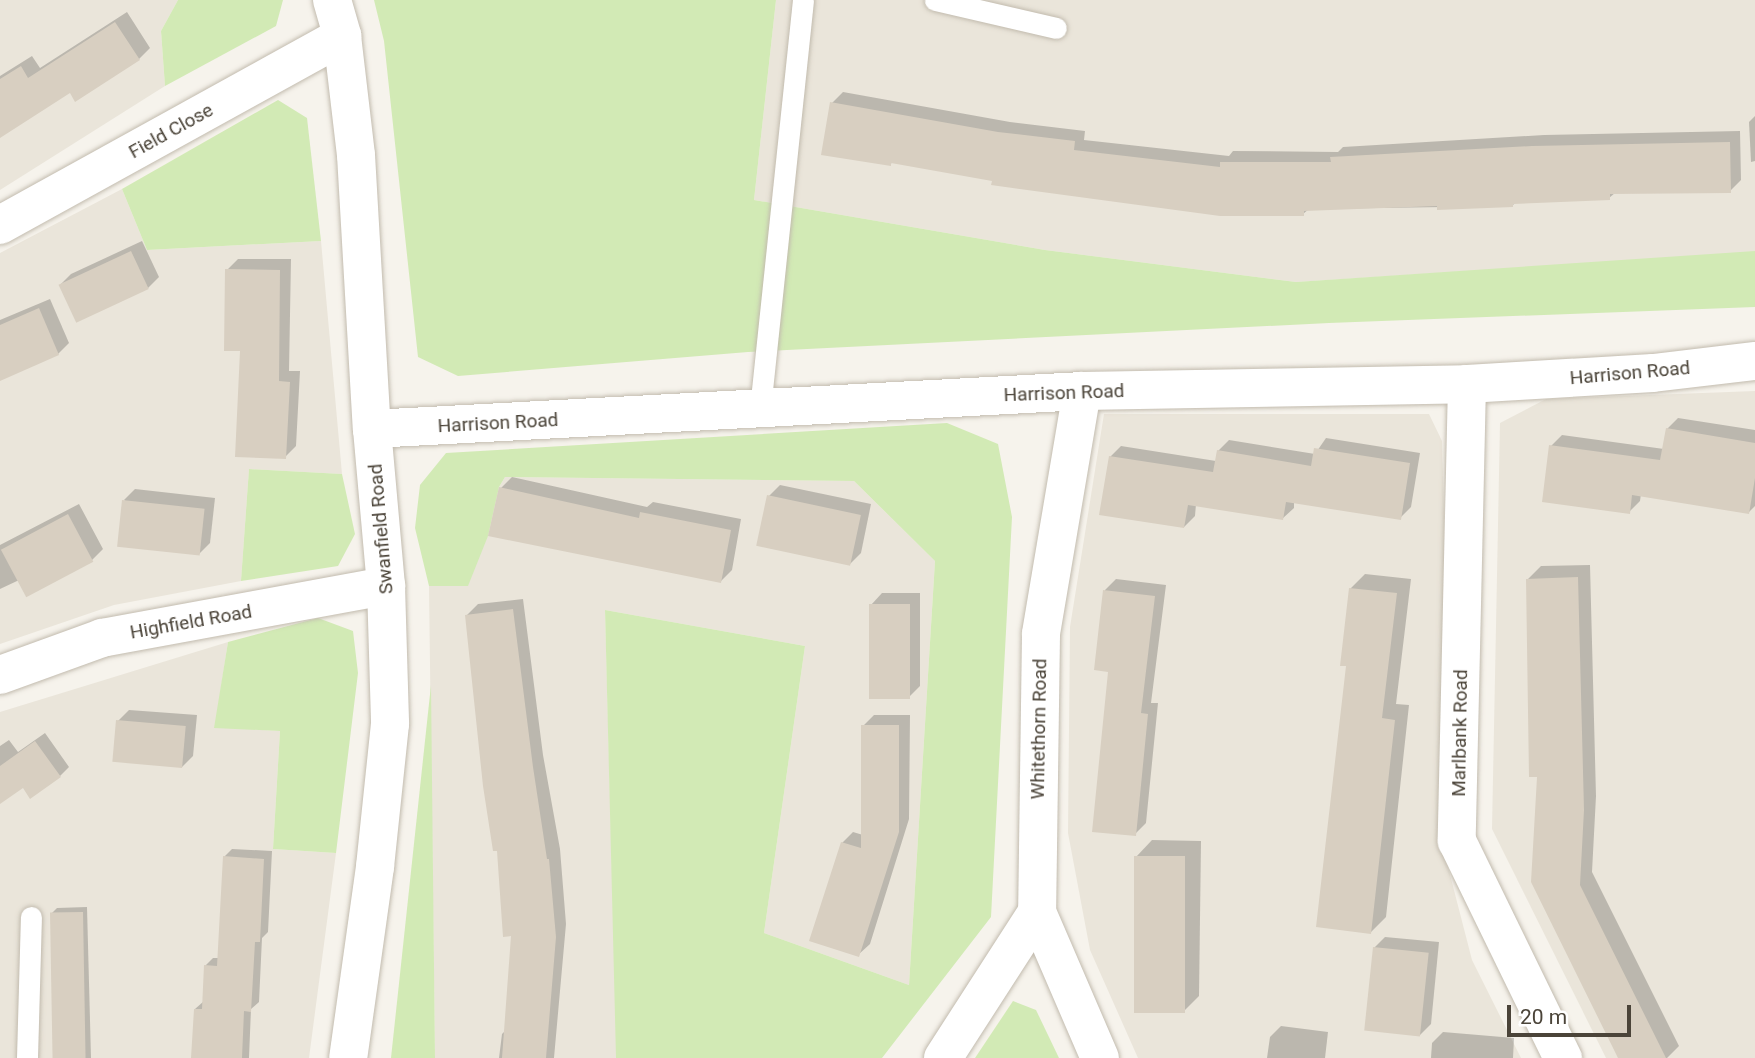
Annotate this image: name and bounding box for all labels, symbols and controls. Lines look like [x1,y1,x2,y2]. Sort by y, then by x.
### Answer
street label: Field Close [125,98,217,164]
street label: Harrison Road [1569,356,1691,390]
street label: Harrison Road [1003,379,1125,407]
street label: Harrison Road [437,408,559,438]
street label: Swanfield Road [364,463,398,595]
street label: Highfield Road [128,600,254,644]
street label: Whitethorn Road [1026,658,1052,800]
street label: Marlbank Road [1447,669,1473,797]
scale bar [1510,992,1634,1036]
text: 20 m [1520,1005,1567,1029]

